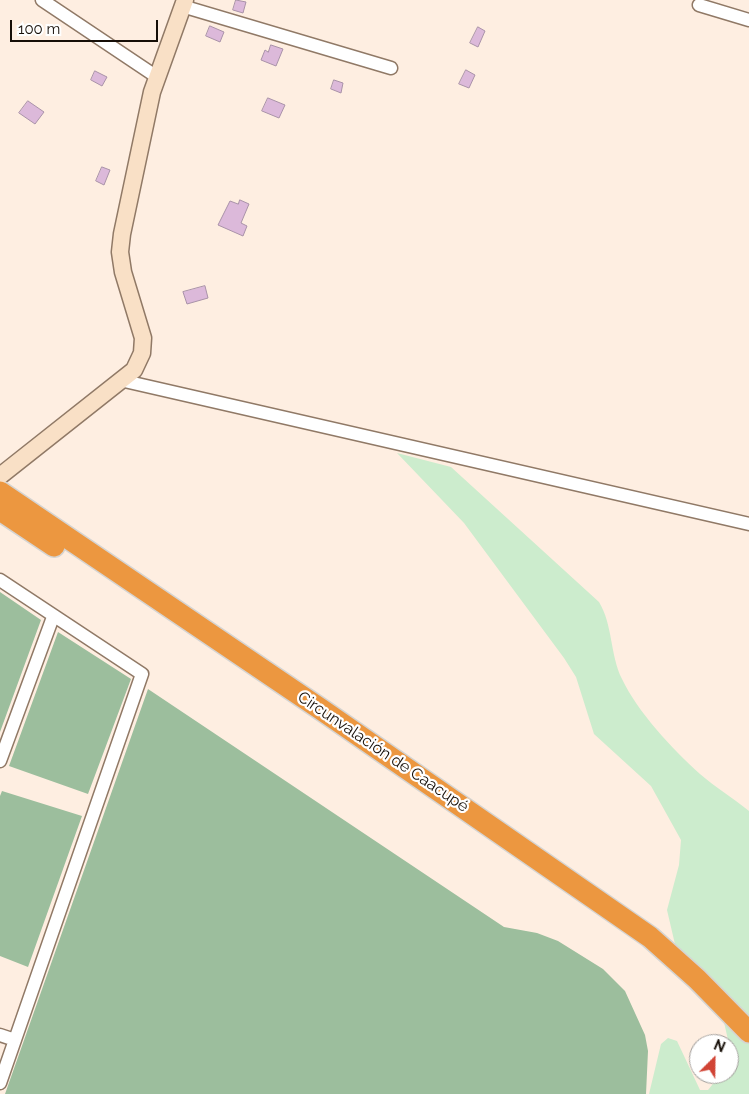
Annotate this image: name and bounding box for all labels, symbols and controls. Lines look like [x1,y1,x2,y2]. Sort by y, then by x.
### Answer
scale bar [12,10,160,42]
text: 100 m [18,20,60,38]
street label: Circunvalación de Caacupé [294,688,472,816]
north arrow [689,1034,739,1084]
text: N [711,1037,728,1056]

